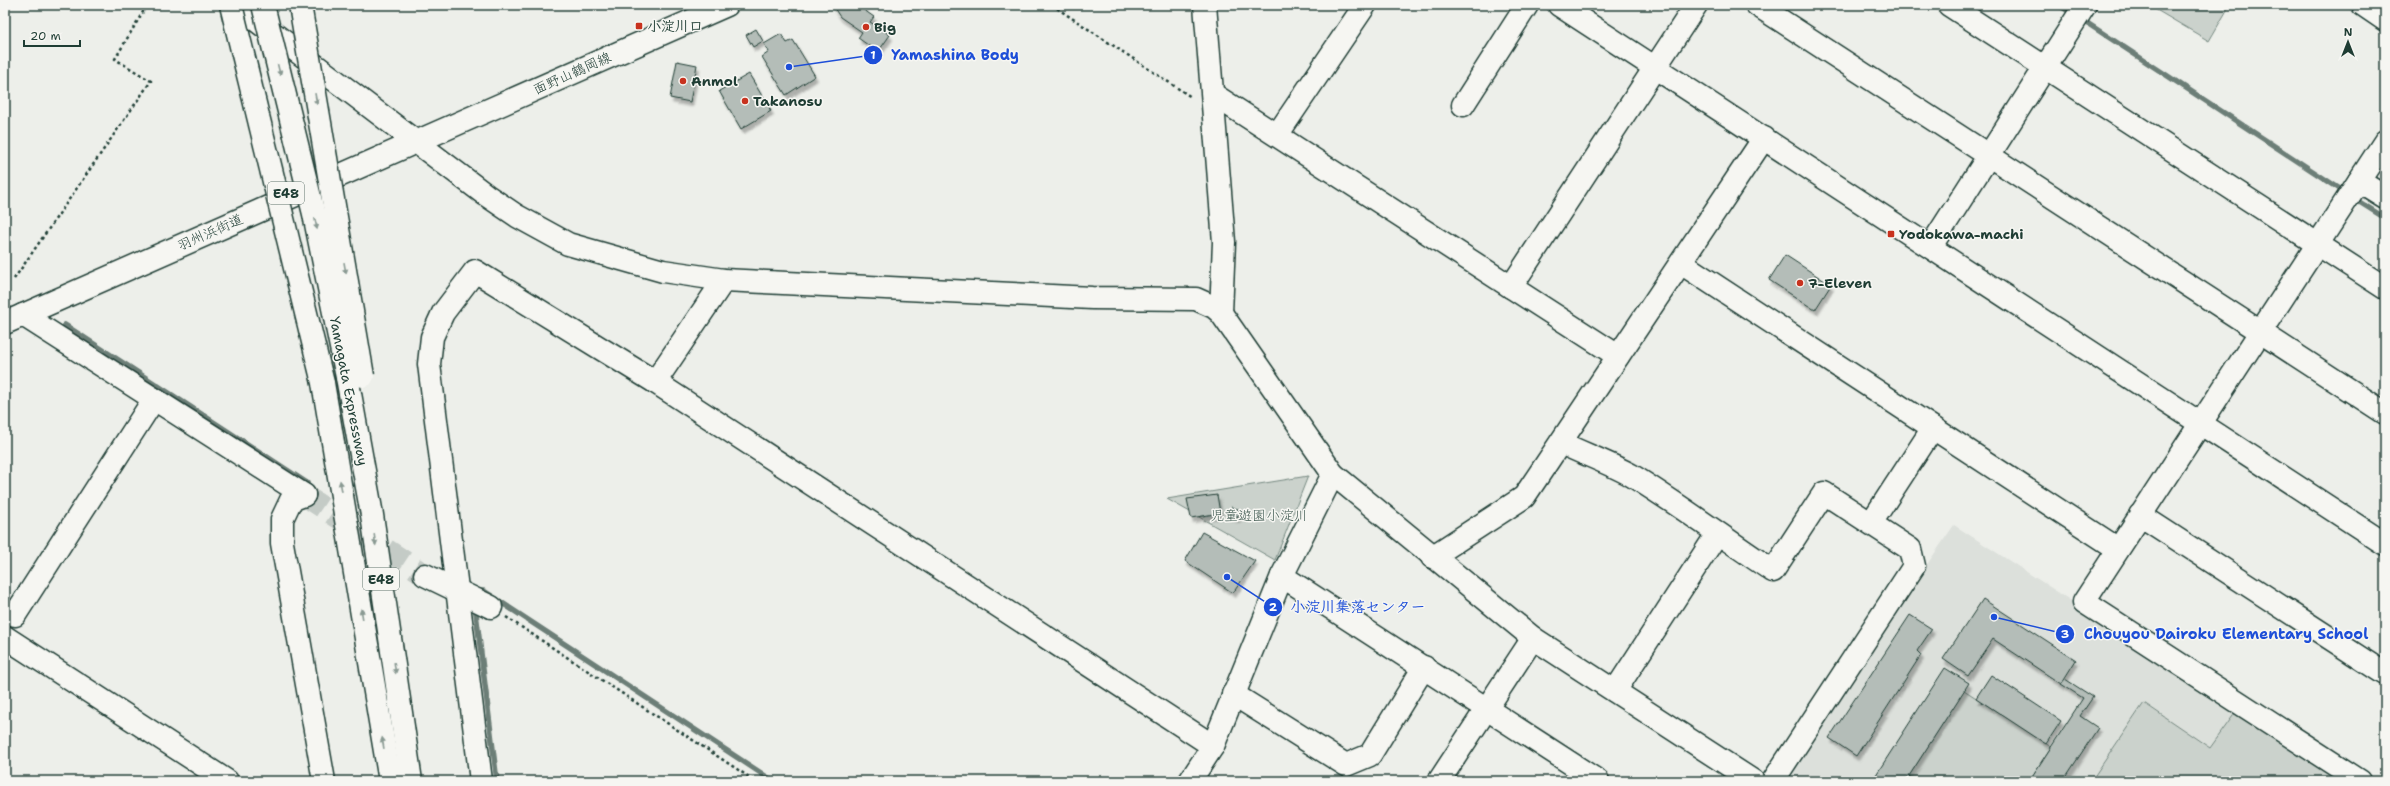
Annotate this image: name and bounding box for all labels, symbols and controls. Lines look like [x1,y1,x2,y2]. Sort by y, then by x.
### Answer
place label: 小淀川口 [647,17,703,35]
place label: Big [874,18,896,36]
marker: 小淀川口 [634,21,644,31]
scale bar [24,22,80,48]
marker: Big [861,22,871,32]
north arrow [2328,22,2368,62]
text: N [2344,25,2353,40]
text: 20 m [30,28,61,44]
callout: Yamashina Body [863,41,1027,68]
text: Yamashina Body [891,45,1019,65]
text: 1 [870,47,876,63]
street label: 面野山鶴岡線 [530,48,614,98]
one-way arrow [276,64,282,76]
place label: Anmol [691,72,738,90]
marker: Anmol [678,76,688,86]
place label: Takanosu [753,92,823,110]
one-way arrow [313,93,319,105]
marker: Takanosu [740,96,750,106]
road number: E48 [268,182,304,204]
street label: 羽州浜街道 [174,210,246,254]
one-way arrow [313,218,319,230]
place label: Yodokawa-machi [1899,225,2024,243]
marker: Yodokawa-machi [1886,229,1896,239]
one-way arrow [342,262,348,274]
place label: 7-Eleven [1808,274,1872,292]
marker: 7-Eleven [1795,278,1805,288]
street label: Yamagata Expressway [326,315,372,467]
one-way arrow [338,480,344,492]
park label: 児童遊園小淀川 [1210,506,1308,524]
one-way arrow [372,534,378,546]
road number: E48 [363,568,399,590]
callout: 小淀川集落センター [1263,594,1434,621]
text: 小淀川集落センター [1290,597,1426,617]
text: 2 [1269,599,1278,615]
one-way arrow [359,608,365,620]
callout: Chouyou Dairoku Elementary School [2055,621,2376,648]
text: Chouyou Dairoku Elementary School [2084,624,2368,644]
text: 3 [2061,626,2069,642]
one-way arrow [392,662,398,674]
one-way arrow [380,736,386,749]

